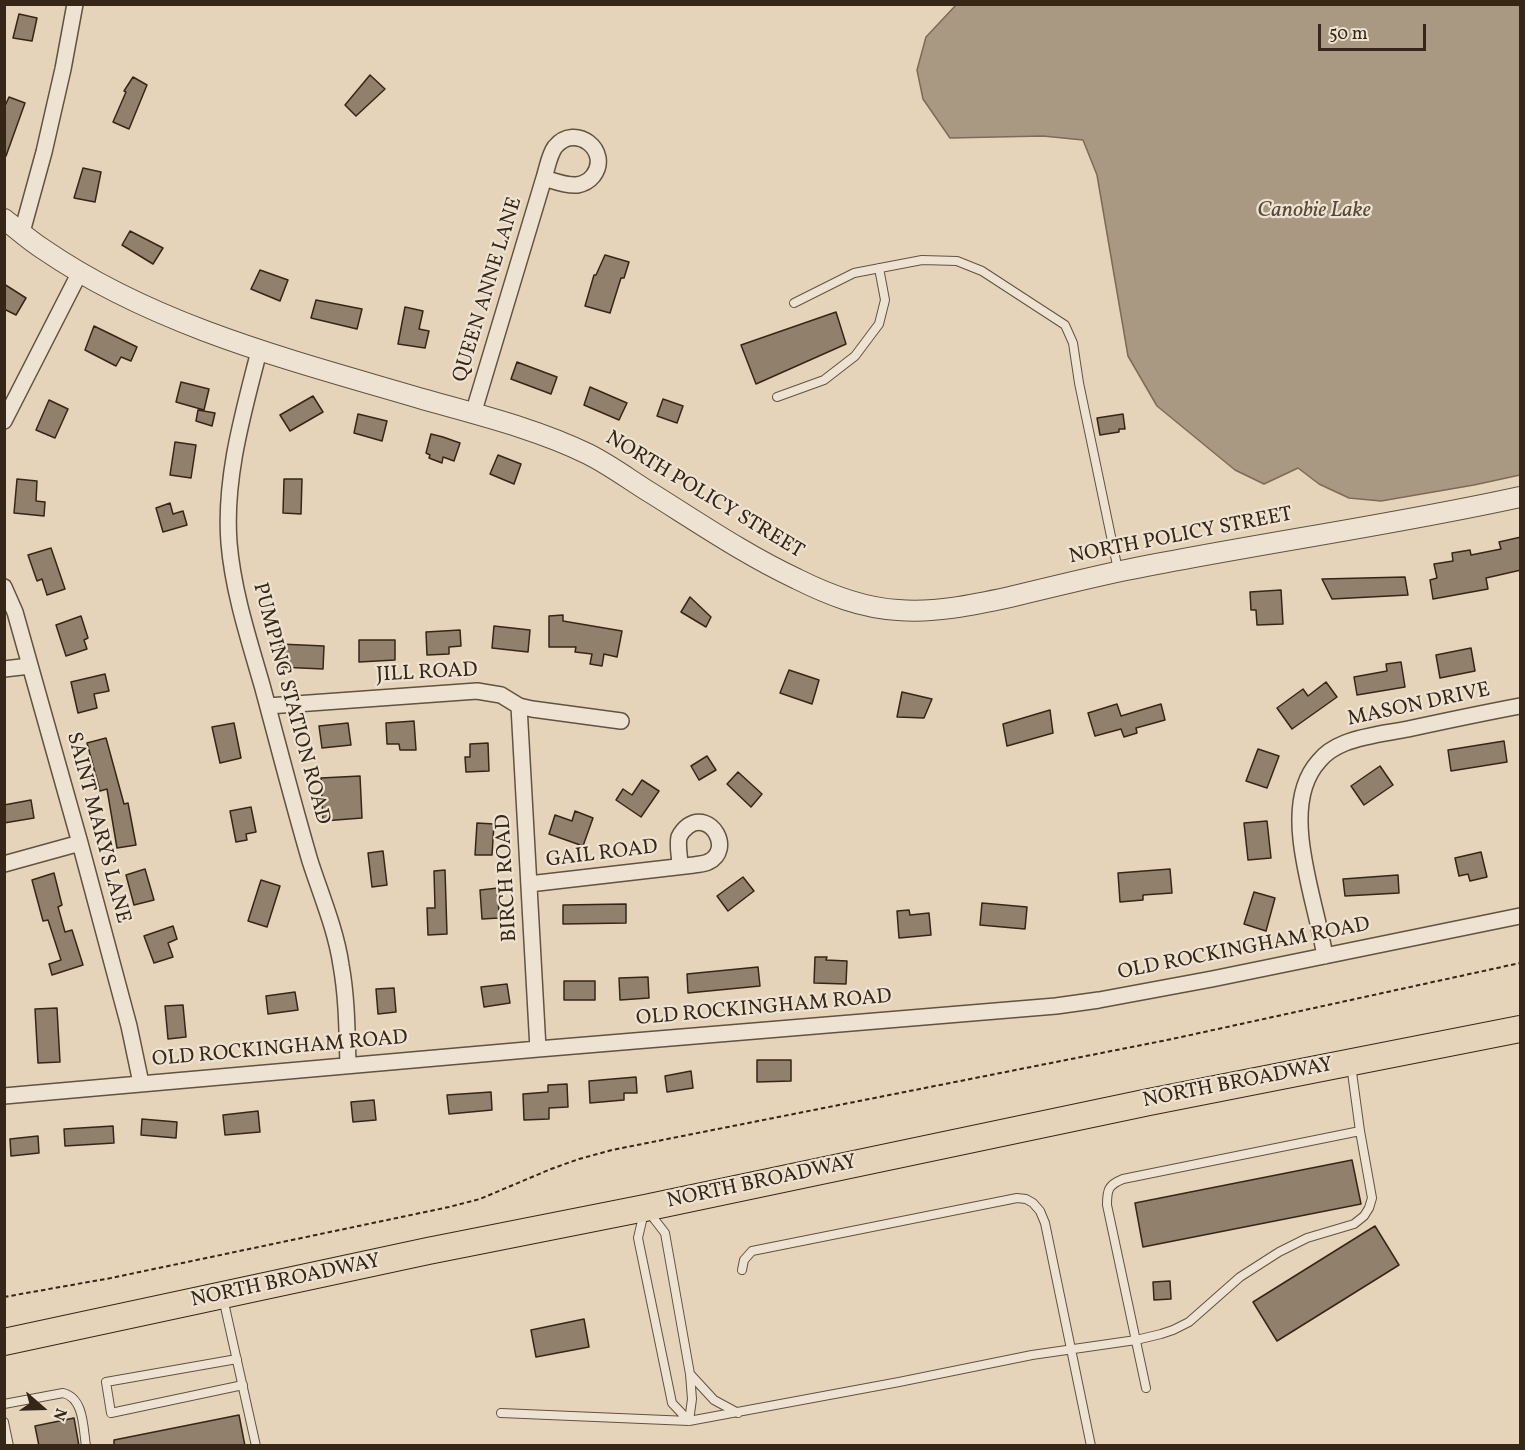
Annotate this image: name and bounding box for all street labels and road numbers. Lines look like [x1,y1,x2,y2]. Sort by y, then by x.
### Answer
street label: QUEEN ANNE LANE [449,194,529,386]
street label: NORTH POLICY STREET [600,427,808,565]
street label: NORTH POLICY STREET [1067,503,1295,571]
street label: PUMPING STATION ROAD [246,580,334,828]
street label: JILL ROAD [376,659,478,689]
street label: MASON DRIVE [1345,679,1493,733]
street label: SAINT MARYS LANE [59,730,135,926]
street label: BIRCH ROAD [492,813,524,943]
street label: GAIL ROAD [545,836,659,874]
street label: OLD ROCKINGHAM ROAD [1116,913,1372,987]
street label: OLD ROCKINGHAM ROAD [635,985,893,1033]
street label: OLD ROCKINGHAM ROAD [151,1026,409,1074]
street label: NORTH BROADWAY [1141,1053,1335,1115]
street label: NORTH BROADWAY [665,1151,859,1215]
street label: NORTH BROADWAY [189,1250,383,1314]

